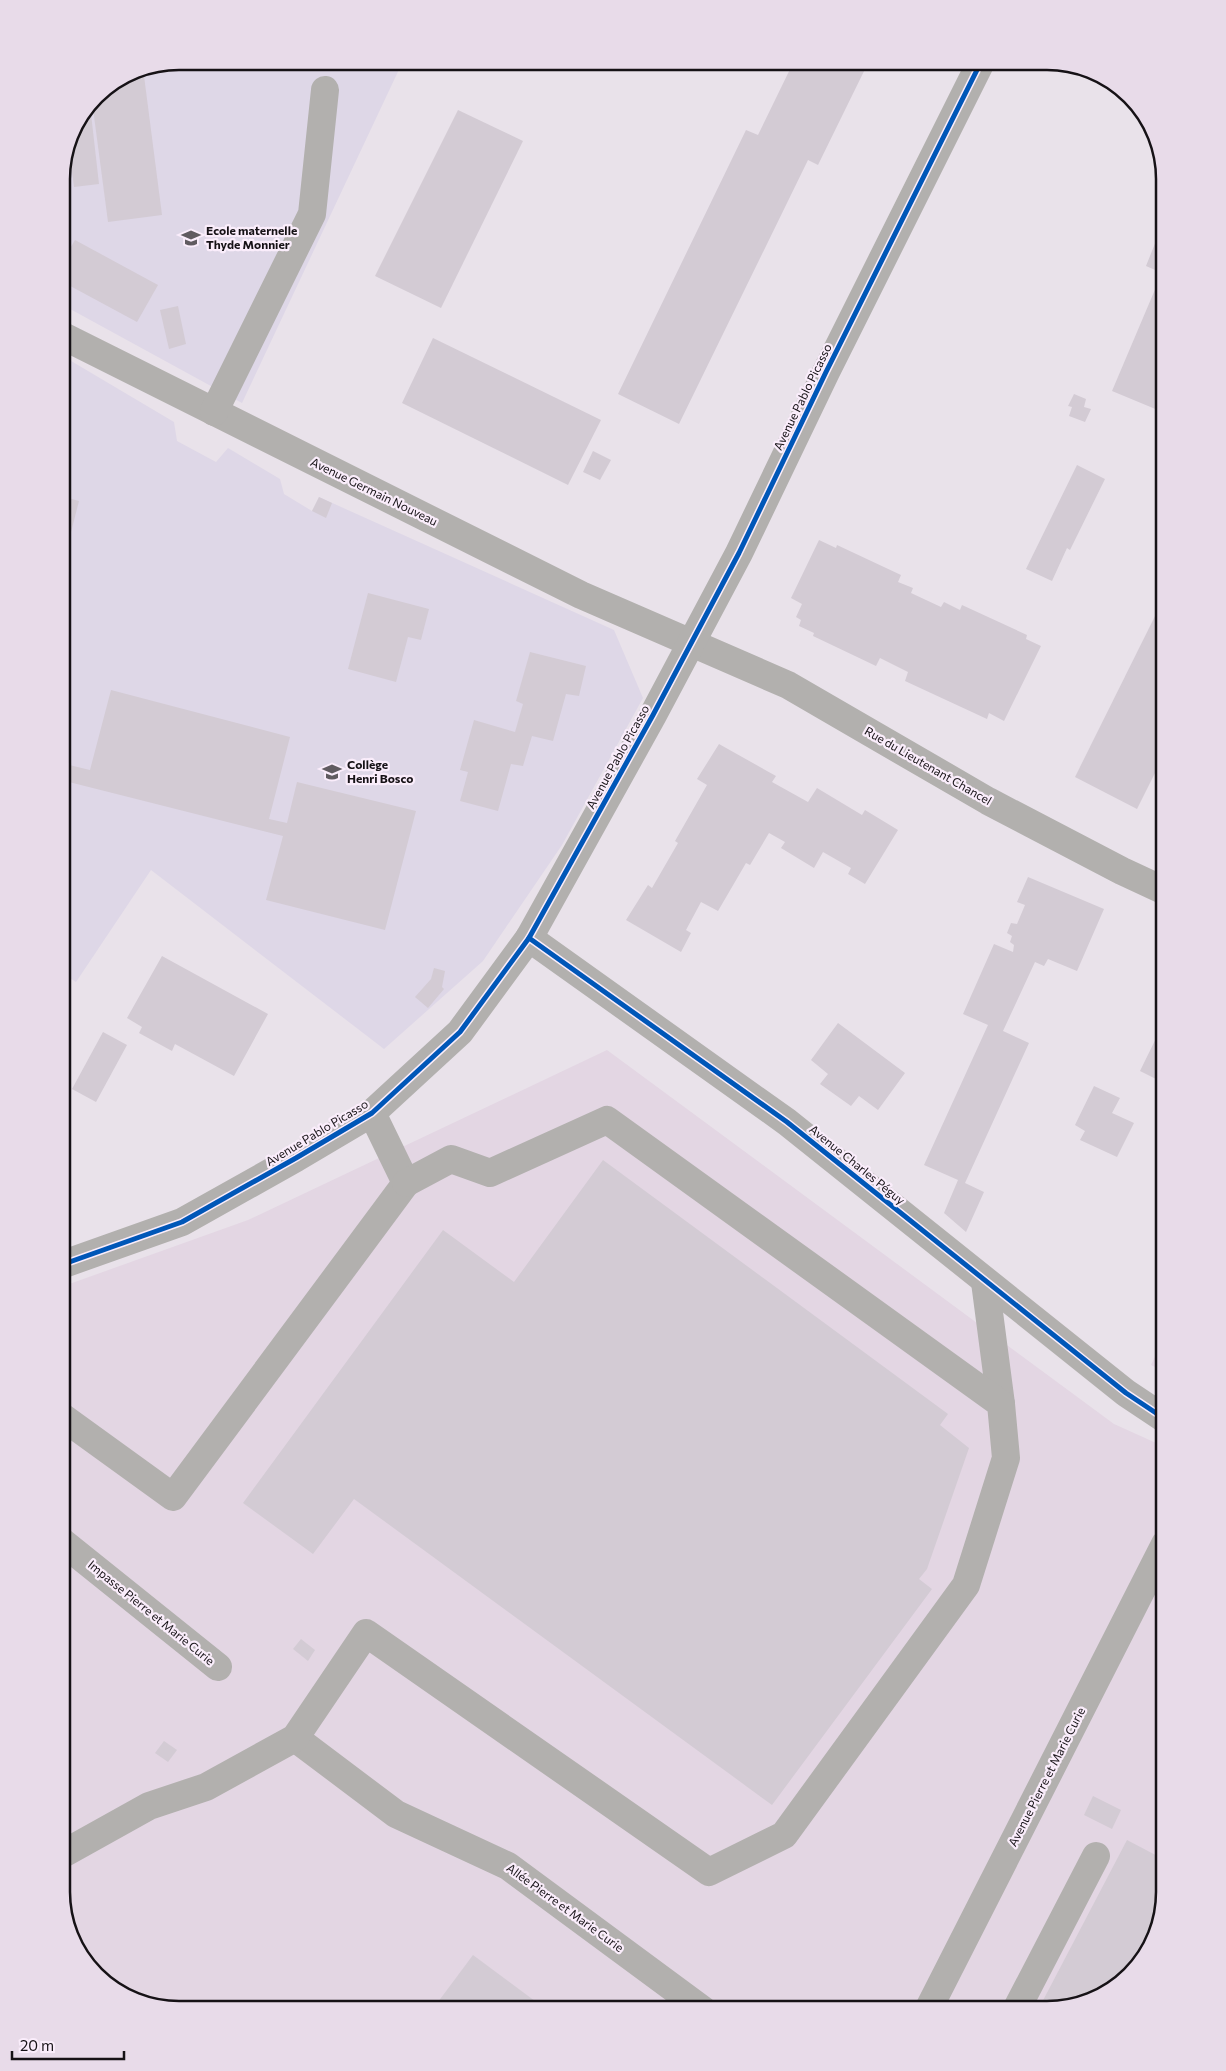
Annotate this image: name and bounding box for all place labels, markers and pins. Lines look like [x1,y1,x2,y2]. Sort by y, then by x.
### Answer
place label: Ecole maternelle Thyde Monnier [206,223,297,251]
school or university icon: Ecole maternelle Thyde Monnier [180,227,202,249]
place label: Collège Henri Bosco [347,757,413,785]
school or university icon: Collège Henri Bosco [321,761,343,783]

